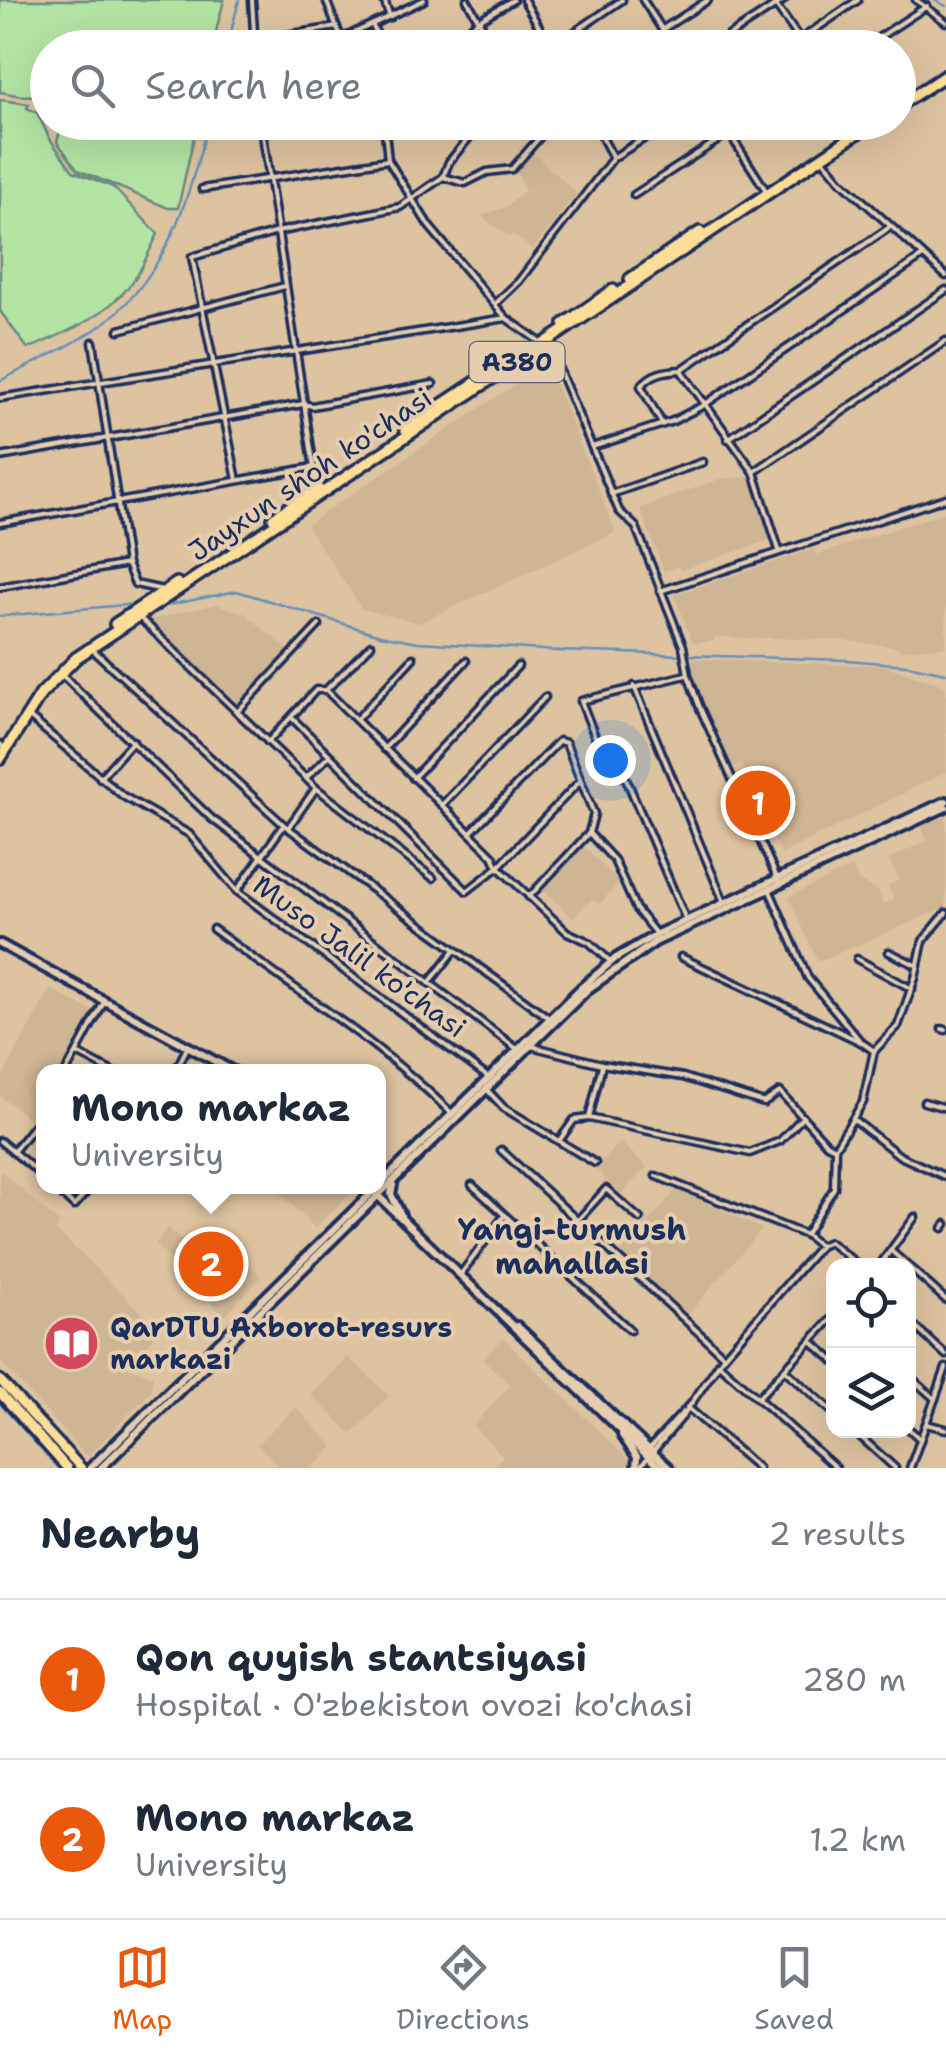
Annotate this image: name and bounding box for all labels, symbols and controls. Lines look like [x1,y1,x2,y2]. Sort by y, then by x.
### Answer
search box [30,30,916,140]
icon: search [65,58,120,113]
text: Search here [145,60,362,111]
road number: A380 [470,342,564,382]
street label: Jayxun shoh ko'chasi [181,378,439,570]
your location [585,735,636,786]
pin: 1 [726,766,790,840]
street label: Muso Jalil ko'chasi [246,866,474,1046]
popup [36,1064,386,1194]
text: Mono markaz [71,1082,351,1133]
text: University [71,1133,224,1176]
district label: Yangi-turmush mahallasi [458,1209,686,1284]
pin: 2 [178,1226,244,1302]
map controls [826,1258,916,1438]
button: locate [826,1258,916,1348]
place label: QarDTU Axborot-resurs markazi [110,1308,452,1378]
library icon: QarDTU Axborot-resurs markazi [41,1313,101,1373]
button: layers [826,1348,916,1438]
text: Nearby [40,1505,200,1561]
text: 2 results [769,1512,906,1555]
text: Qon quyish stantsiyasi [135,1632,587,1683]
text: 1 [65,1658,80,1701]
text: 280 m [802,1658,906,1701]
text: Hospital · O'zbekiston ovozi ko'chasi [135,1683,693,1726]
text: Mono markaz [135,1792,415,1843]
text: 2 [61,1818,84,1861]
text: 1.2 km [809,1818,906,1861]
text: University [135,1843,288,1886]
tab: Map [112,1940,172,2038]
tab: Directions [397,1940,530,2038]
tab: Saved [754,1940,834,2038]

